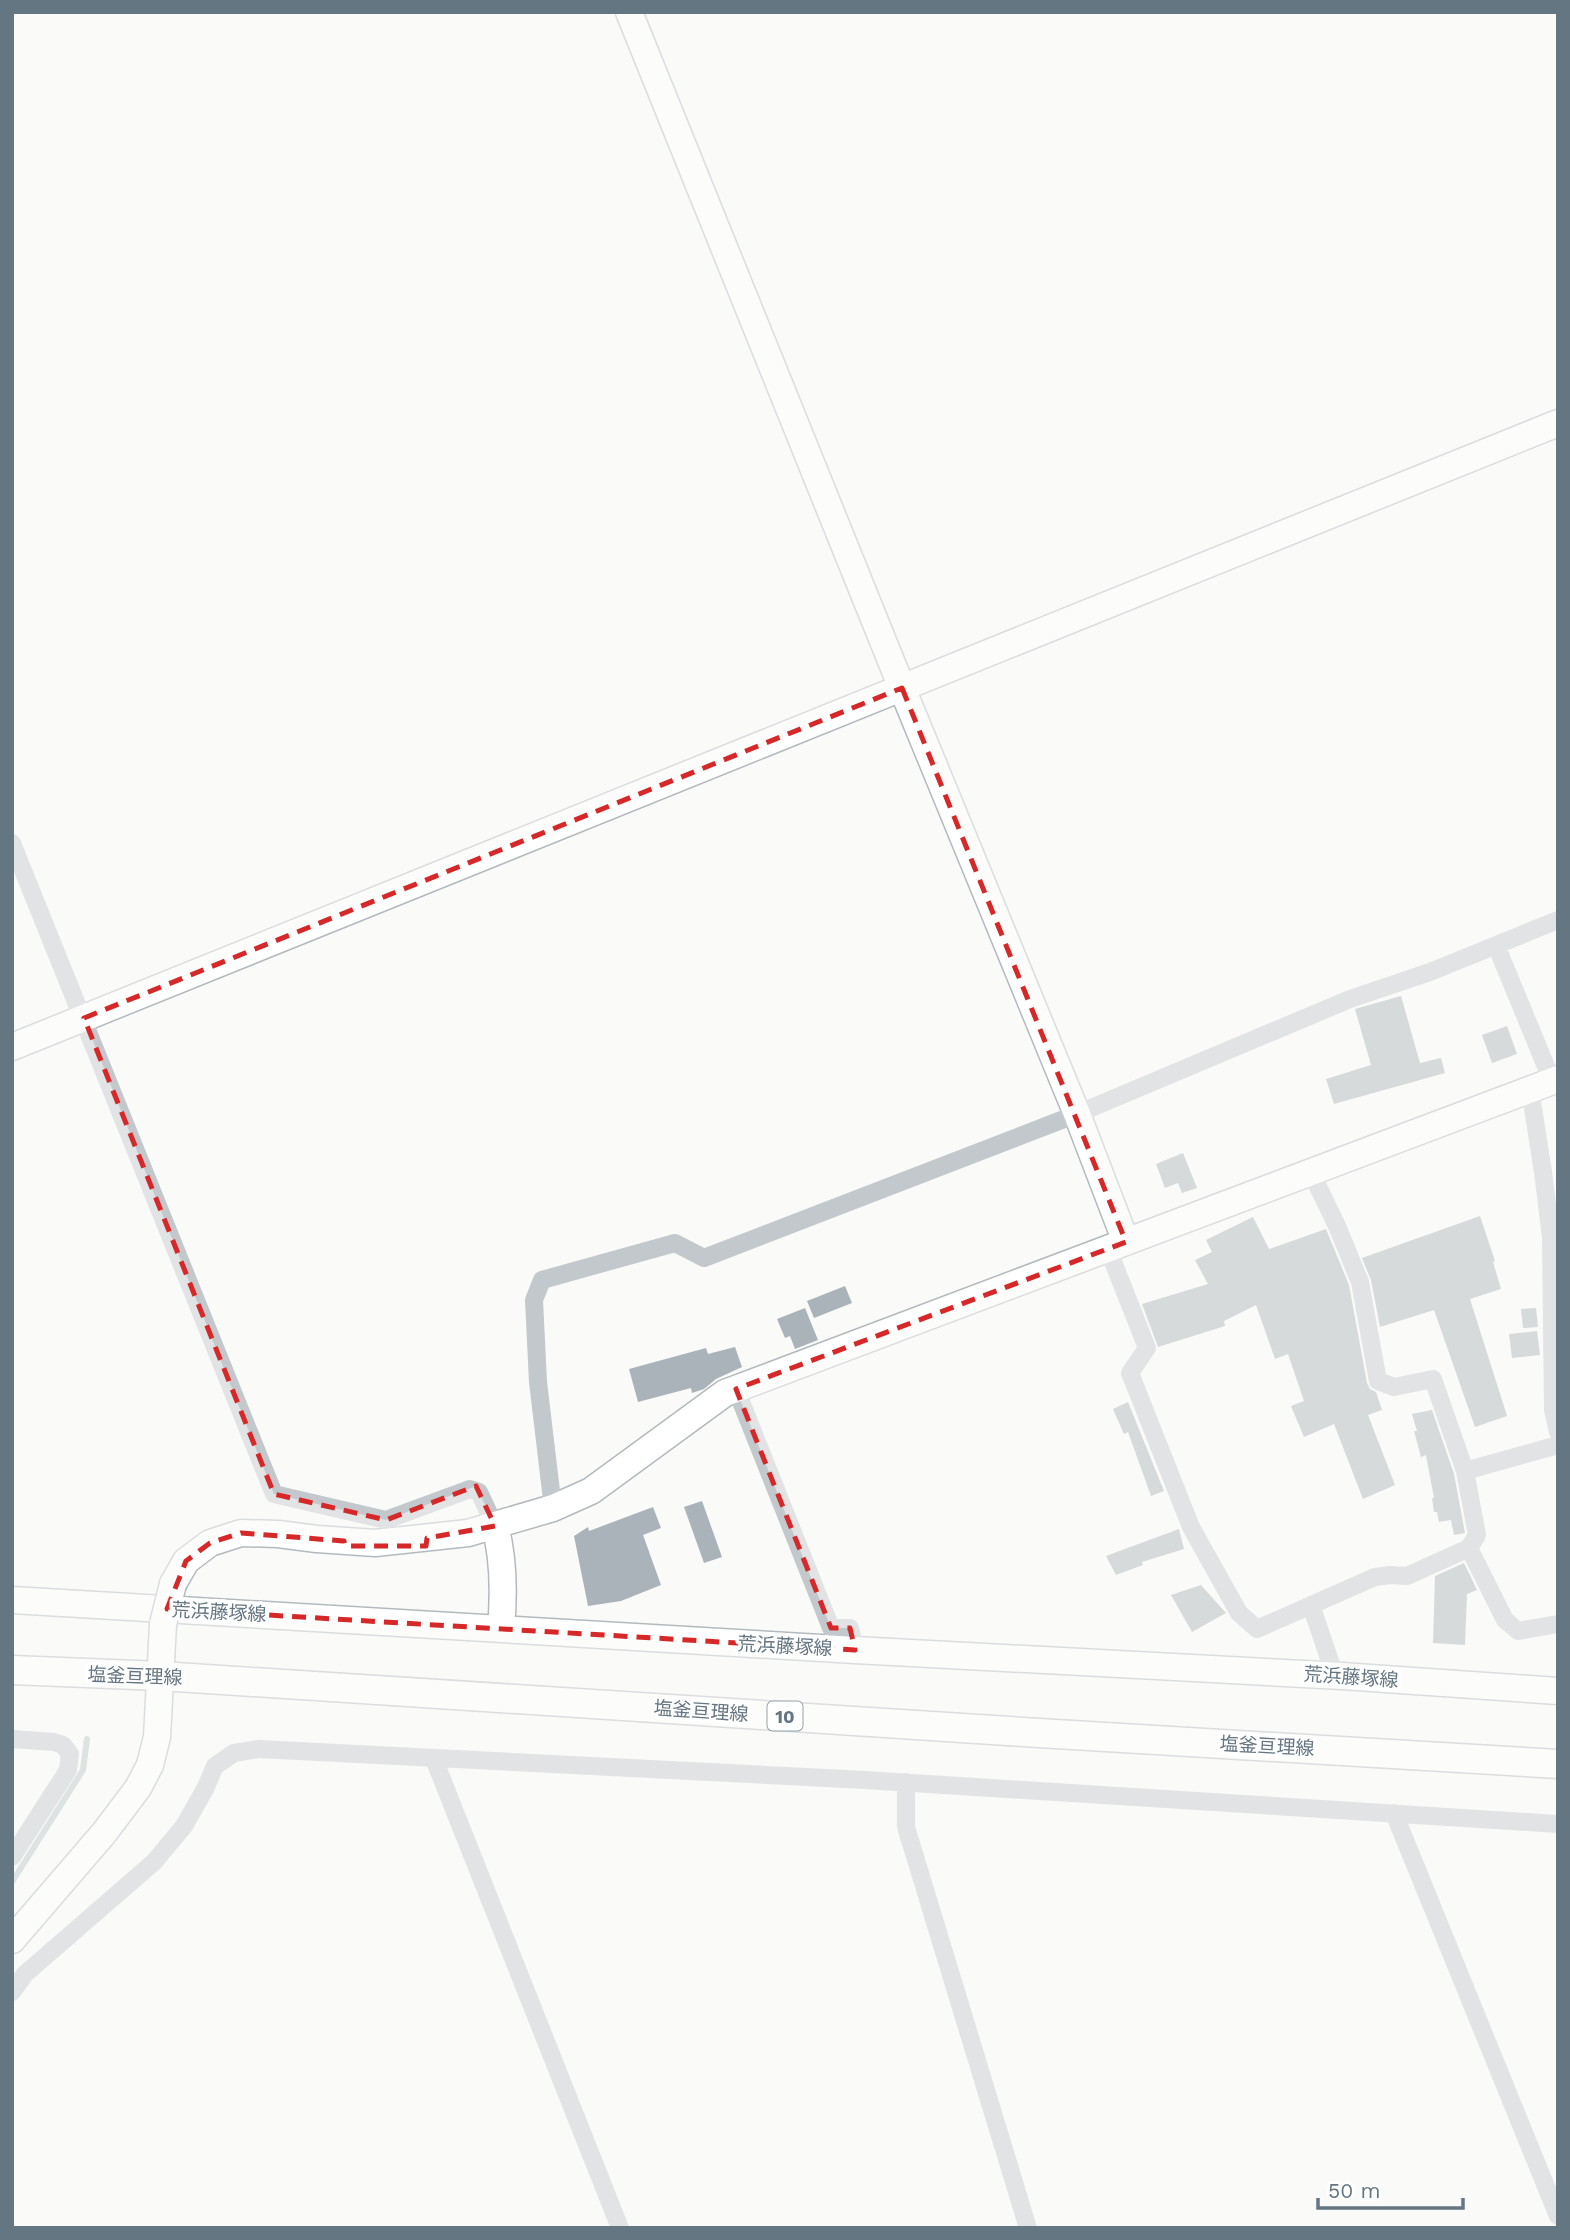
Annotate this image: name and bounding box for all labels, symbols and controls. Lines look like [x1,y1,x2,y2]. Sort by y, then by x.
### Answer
street label: 荒浜藤塚線 [171,1598,267,1626]
street label: 荒浜藤塚線 [737,1632,833,1660]
street label: 荒浜藤塚線 [1303,1662,1399,1692]
street label: 塩釜亘理線 [87,1663,183,1689]
street label: 塩釜亘理線 [653,1696,749,1726]
road number: 10 [768,1702,802,1730]
street label: 塩釜亘理線 [1219,1732,1315,1760]
scale bar [1318,2166,1463,2210]
text: 50 m [1328,2178,1380,2203]

